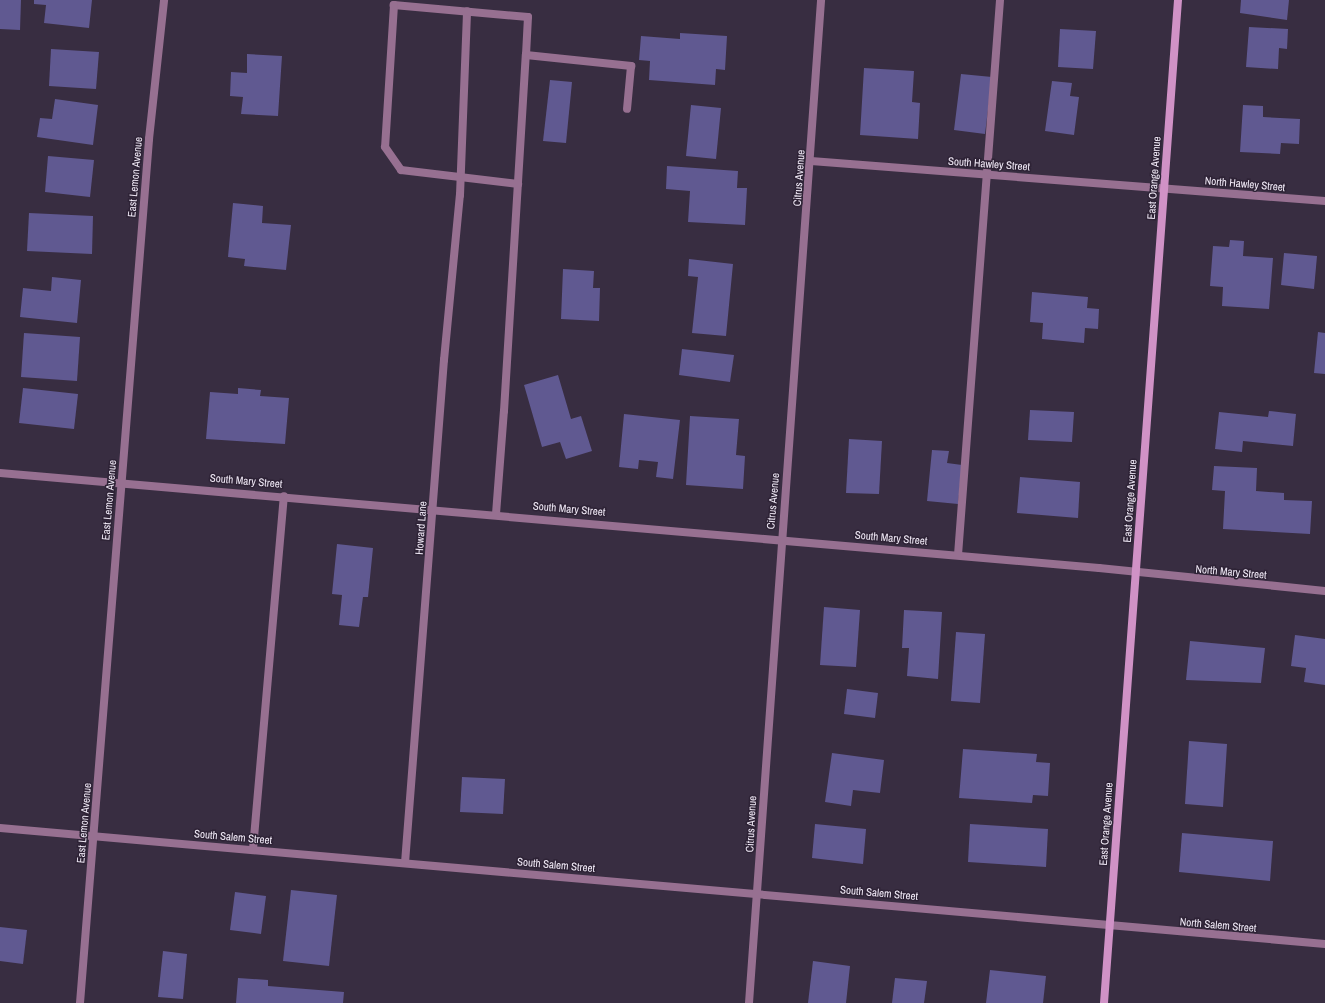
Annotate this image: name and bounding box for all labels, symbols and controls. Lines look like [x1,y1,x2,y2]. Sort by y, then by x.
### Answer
street label: East Lemon Avenue [125,136,145,218]
street label: East Orange Avenue [1145,136,1163,220]
street label: Citrus Avenue [790,149,808,207]
street label: South Hawley Street [948,155,1030,173]
street label: North Hawley Street [1204,174,1286,194]
street label: East Lemon Avenue [99,459,119,541]
street label: East Orange Avenue [1121,459,1139,543]
street label: South Mary Street [209,471,283,491]
street label: Citrus Avenue [764,472,782,530]
street label: South Mary Street [532,499,606,519]
street label: Howard Lane [413,501,429,555]
street label: South Mary Street [854,528,928,548]
street label: North Mary Street [1195,562,1267,582]
street label: East Lemon Avenue [74,782,94,864]
street label: East Orange Avenue [1097,782,1115,866]
street label: Citrus Avenue [743,795,759,853]
street label: South Salem Street [193,827,273,847]
street label: South Salem Street [516,855,596,875]
street label: South Salem Street [839,883,919,903]
street label: North Salem Street [1179,915,1257,935]

